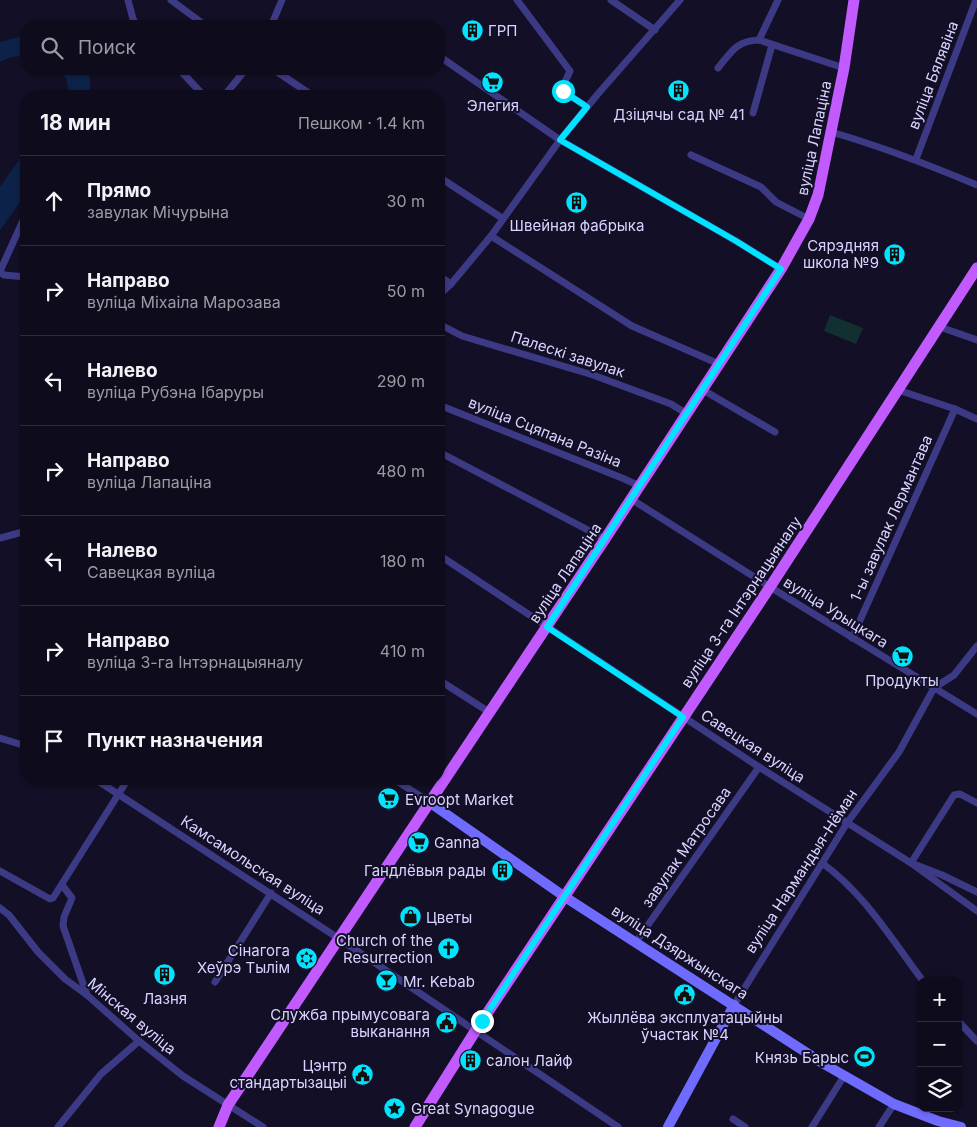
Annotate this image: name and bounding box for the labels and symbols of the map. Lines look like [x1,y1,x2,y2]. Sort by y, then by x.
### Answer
building icon: ГРП [460,18,484,42]
street label: вуліца Бялявіна [904,18,962,132]
place label: ГРП [488,21,517,40]
supermarket icon: Элегия [481,70,505,94]
building icon: Дзіцячы сад № 41 [667,79,691,103]
street label: вуліца Лапаціна [793,79,835,197]
route start [552,80,575,103]
place label: Элегия [467,96,519,115]
place label: Дзіцячы сад № 41 [613,105,745,124]
building icon: Швейная фабрыка [565,190,589,214]
place label: Швейная фабрыка [510,216,644,235]
place label: Сярэдняя школа №9 [803,236,879,272]
building icon: Сярэдняя школа №9 [883,242,907,266]
street label: Палескі завулак [509,327,627,381]
street label: вуліца Сцяпана Разіна [466,393,624,471]
street label: 1-ы завулак Лермантава [846,432,936,604]
street label: вуліца 3-га Інтэрнацыяналу [676,512,806,691]
street label: вуліца Лапаціна [524,519,606,627]
street label: вуліца Урыцкага [780,572,892,652]
supermarket icon: Продукты [890,645,914,669]
place label: Продукты [865,671,939,690]
street label: Савецкая вуліца [697,705,809,787]
street label: завулак Матросава [637,783,735,911]
street label: вуліца Нармандыя-Нёман [741,785,861,957]
supermarket icon: Evroopt Market [377,787,401,811]
place label: Evroopt Market [405,790,514,809]
street label: Камсамольская вуліца [177,811,329,919]
supermarket icon: Ganna [406,830,430,854]
place label: Ganna [434,833,480,852]
building icon: Гандлёвыя рады [490,858,514,882]
place label: Гандлёвыя рады [364,861,486,880]
street label: вуліца Дзяржынскага [608,901,752,1003]
shop icon: Цветы [398,905,422,929]
place label: Цветы [426,908,472,927]
place label: Church of the Resurrection [336,931,433,967]
church icon: Church of the Resurrection [437,937,461,961]
place label: Сінагога Хеўрэ Тылім [197,941,290,977]
synagogue icon: Сінагога Хеўрэ Тылім [294,947,318,971]
building icon: Лазня [153,963,177,987]
bar icon: Mr. Kebab [375,969,399,993]
place label: Mr. Kebab [403,972,475,991]
street label: Мінская вуліца [84,974,180,1058]
public building icon: Жыллёва эксплуатацыйны ўчастак №4 [673,982,697,1006]
place label: Лазня [143,989,187,1008]
place label: Служба прымусовага выканання [270,1005,430,1041]
place label: Жыллёва эксплуатацыйны ўчастак №4 [587,1008,783,1044]
route end [471,1010,494,1033]
public building icon: Служба прымусовага выканання [434,1011,458,1035]
sports icon: Князь Барыс [853,1045,877,1069]
building icon: салон Лайф [458,1048,482,1072]
place label: Князь Барыс [755,1048,849,1067]
place label: салон Лайф [486,1051,573,1070]
place label: Цэнтр стандартызацыі [229,1056,347,1092]
public building icon: Цэнтр стандартызацыі [351,1062,375,1086]
place icon: Great Synagogue [383,1096,407,1120]
place label: Great Synagogue [411,1099,534,1118]

